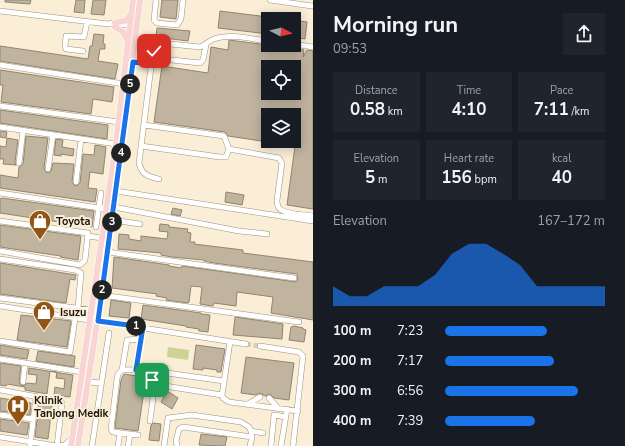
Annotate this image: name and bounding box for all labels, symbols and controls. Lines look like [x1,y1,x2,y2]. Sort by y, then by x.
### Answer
text: Morning run [333,10,458,40]
north arrow [261,12,301,52]
map controls [261,12,301,148]
button: share [563,13,605,55]
pin [137,34,171,68]
icon: check [143,40,165,62]
text: 09:53 [333,40,367,58]
button: locate [261,60,301,100]
pin: 5 [120,74,140,94]
text: 5 [127,76,133,91]
text: Distance [355,83,398,98]
text: Time [457,83,481,98]
text: Pace [550,83,573,98]
text: 0.58 [350,98,385,121]
text: 4:10 [452,98,486,121]
text: 7:11 [534,98,569,121]
text: km [385,104,403,119]
text: /km [569,104,589,119]
button: layers [261,108,301,148]
pin: 4 [111,143,131,163]
text: 4 [118,145,124,160]
text: Elevation [354,151,399,166]
text: Heart rate [444,151,494,166]
text: kcal [552,151,571,166]
text: 5 [365,166,375,189]
text: 156 [441,166,472,189]
text: 40 [551,166,572,189]
text: m [375,172,388,187]
text: bpm [472,172,497,187]
shop icon: Toyota [27,208,53,241]
pin: 3 [102,212,122,232]
text: Elevation [333,212,387,230]
text: 167–172 m [537,212,605,230]
place label: Toyota [56,214,90,229]
text: 3 [109,214,115,229]
pin: 2 [92,280,112,300]
text: 2 [99,282,105,297]
shop icon: Isuzu [31,299,57,332]
place label: Isuzu [60,305,86,320]
pin: 1 [126,316,146,336]
text: 1 [133,318,139,333]
text: 100 m [333,322,371,340]
text: 7:23 [397,322,423,340]
text: 200 m [333,352,371,370]
text: 7:17 [397,352,423,370]
pin [135,363,169,397]
icon: arrive [141,369,163,391]
text: 300 m [333,382,371,400]
text: 6:56 [397,382,423,400]
hospital icon: Klinik Tanjong Medik [5,393,31,426]
place label: Klinik Tanjong Medik [34,393,110,421]
text: 400 m [333,412,371,430]
text: 7:39 [397,412,423,430]

